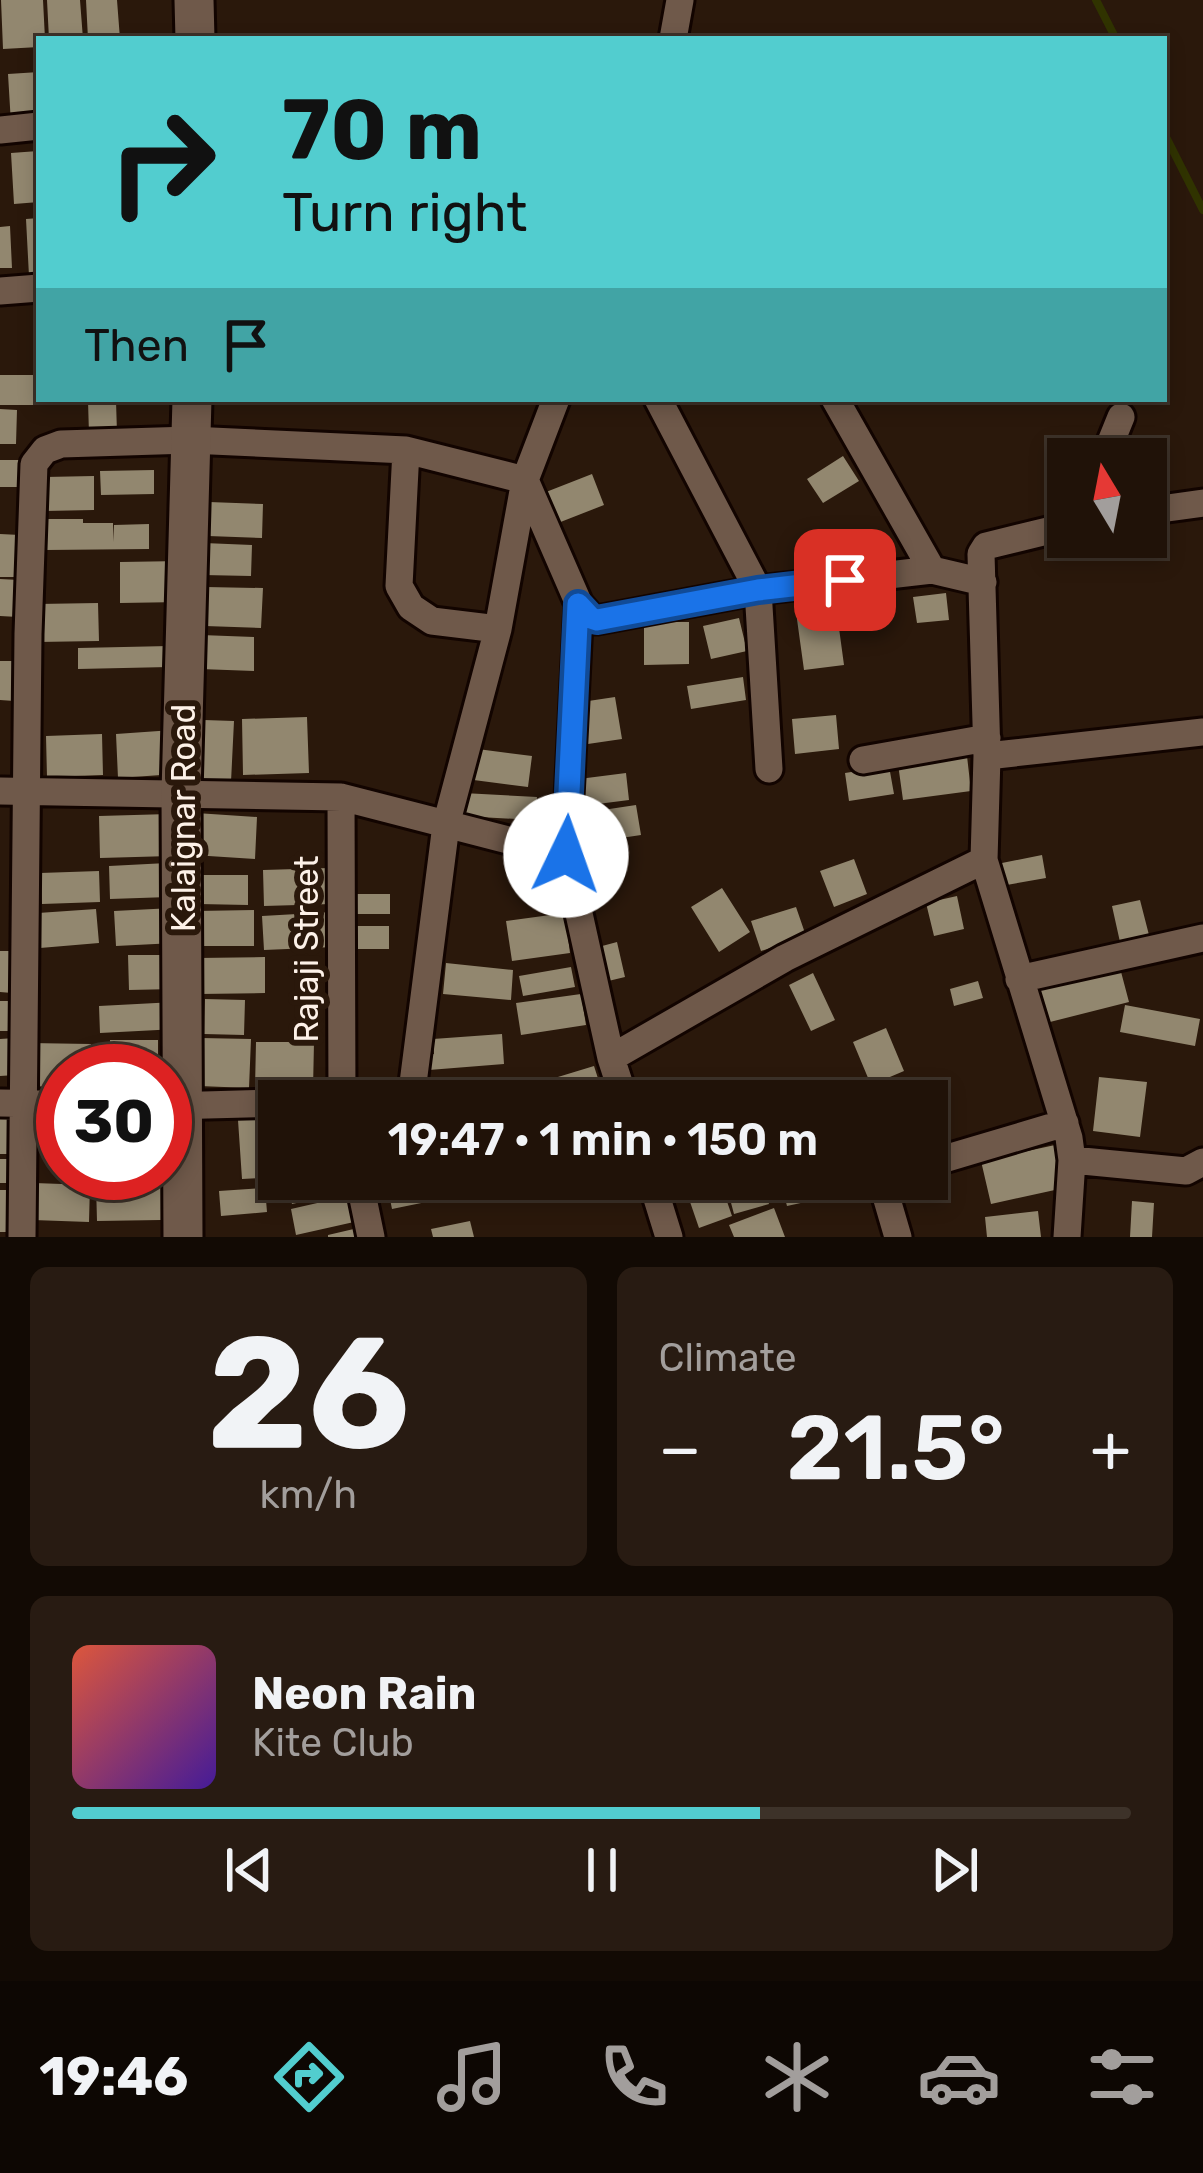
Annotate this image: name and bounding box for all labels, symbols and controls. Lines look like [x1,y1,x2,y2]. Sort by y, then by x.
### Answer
text: 70 m [282,80,482,180]
icon: right [84,84,240,240]
text: Turn right [282,181,527,245]
icon: arrive [213,312,279,378]
text: Then [84,319,189,372]
north arrow [1047,438,1167,558]
map controls [1047,438,1167,558]
pin [794,529,896,631]
icon: arrive [812,547,878,613]
street label: Kalaignar Road [164,704,203,932]
position arrow [503,792,629,918]
street label: Rajaji Street [287,855,326,1042]
speed limit sign: 30 [36,1044,192,1200]
text: 19:47 · 1 min · 150 m [388,1113,818,1166]
text: 26 [207,1301,410,1486]
text: Climate [659,1335,797,1381]
text: 21.5° [786,1395,1005,1502]
text: − [659,1409,701,1488]
text: + [1090,1409,1131,1488]
text: km/h [260,1472,357,1518]
text: Neon Rain [252,1667,477,1720]
text: Kite Club [252,1720,414,1766]
icon: previous [216,1837,282,1903]
icon: pause [569,1837,635,1903]
icon: next [922,1837,988,1903]
icon: directions [267,2035,351,2119]
icon: music [430,2035,514,2119]
icon: phone [592,2035,676,2119]
icon: climate [755,2035,839,2119]
icon: car [917,2035,1001,2119]
icon: filters [1080,2035,1164,2119]
text: 19:46 [39,2045,189,2109]

